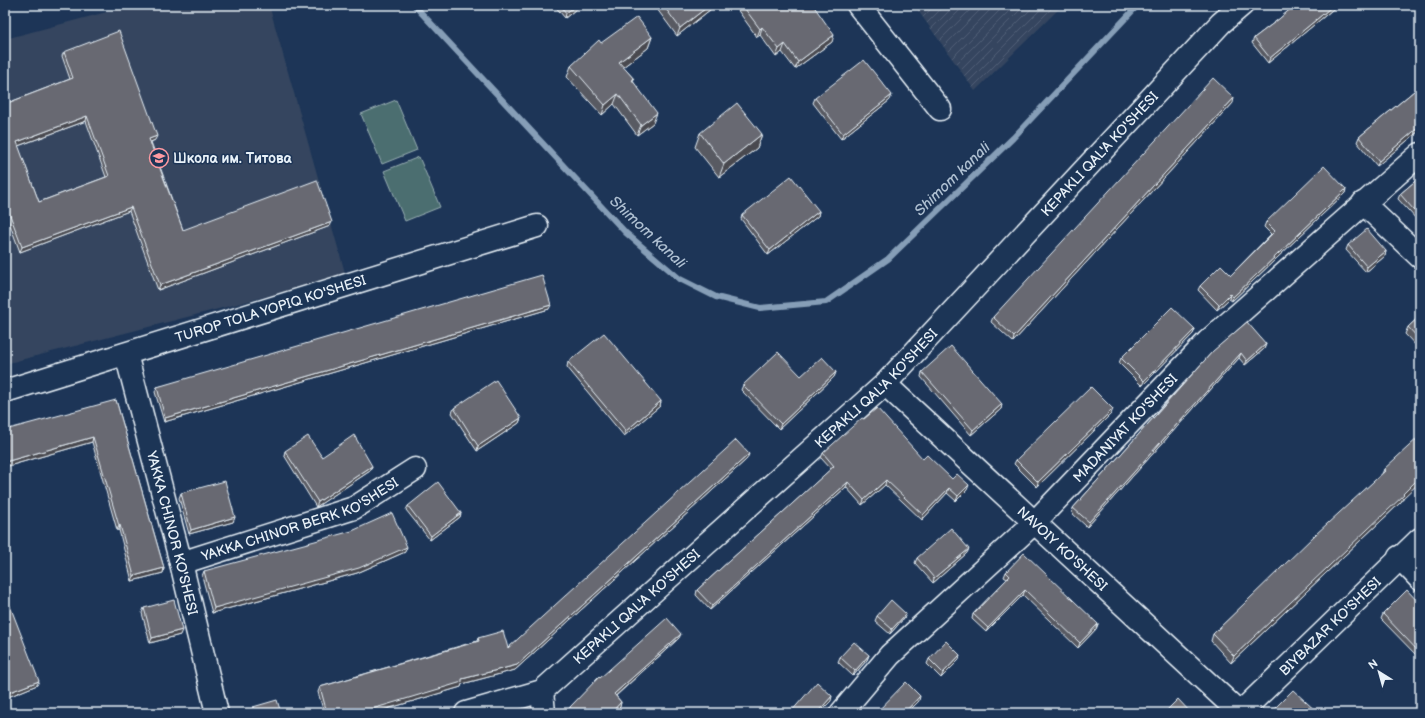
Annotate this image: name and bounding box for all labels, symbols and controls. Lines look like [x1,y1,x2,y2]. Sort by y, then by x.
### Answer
street label: KEPAKLI QAL'A KO'SHESI [1037,88,1162,220]
water label: Shimom kanali [910,138,995,220]
school or university icon: Школа им. Титова [148,147,170,169]
place label: Школа им. Титова [173,150,293,167]
water label: Shimom kanali [605,192,691,273]
street label: TUROP TOLA YOPIQ KO'SHESI [173,272,368,347]
street label: KEPAKLI QAL'A KO'SHESI [811,325,941,452]
street label: MADANIYAT KO'SHESI [1070,370,1181,486]
street label: YAKKA CHINOR KO'SHESI [143,448,201,617]
street label: YAKKA CHINOR BERK KO'SHESI [198,474,402,565]
street label: NAVOIY KO'SHESI [1014,503,1111,595]
street label: KEPAKLI QAL'A KO'SHESI [570,546,704,668]
street label: BIYBAZAR KO'SHESI [1276,574,1385,679]
north arrow [1359,652,1399,692]
text: N [1366,657,1380,672]

